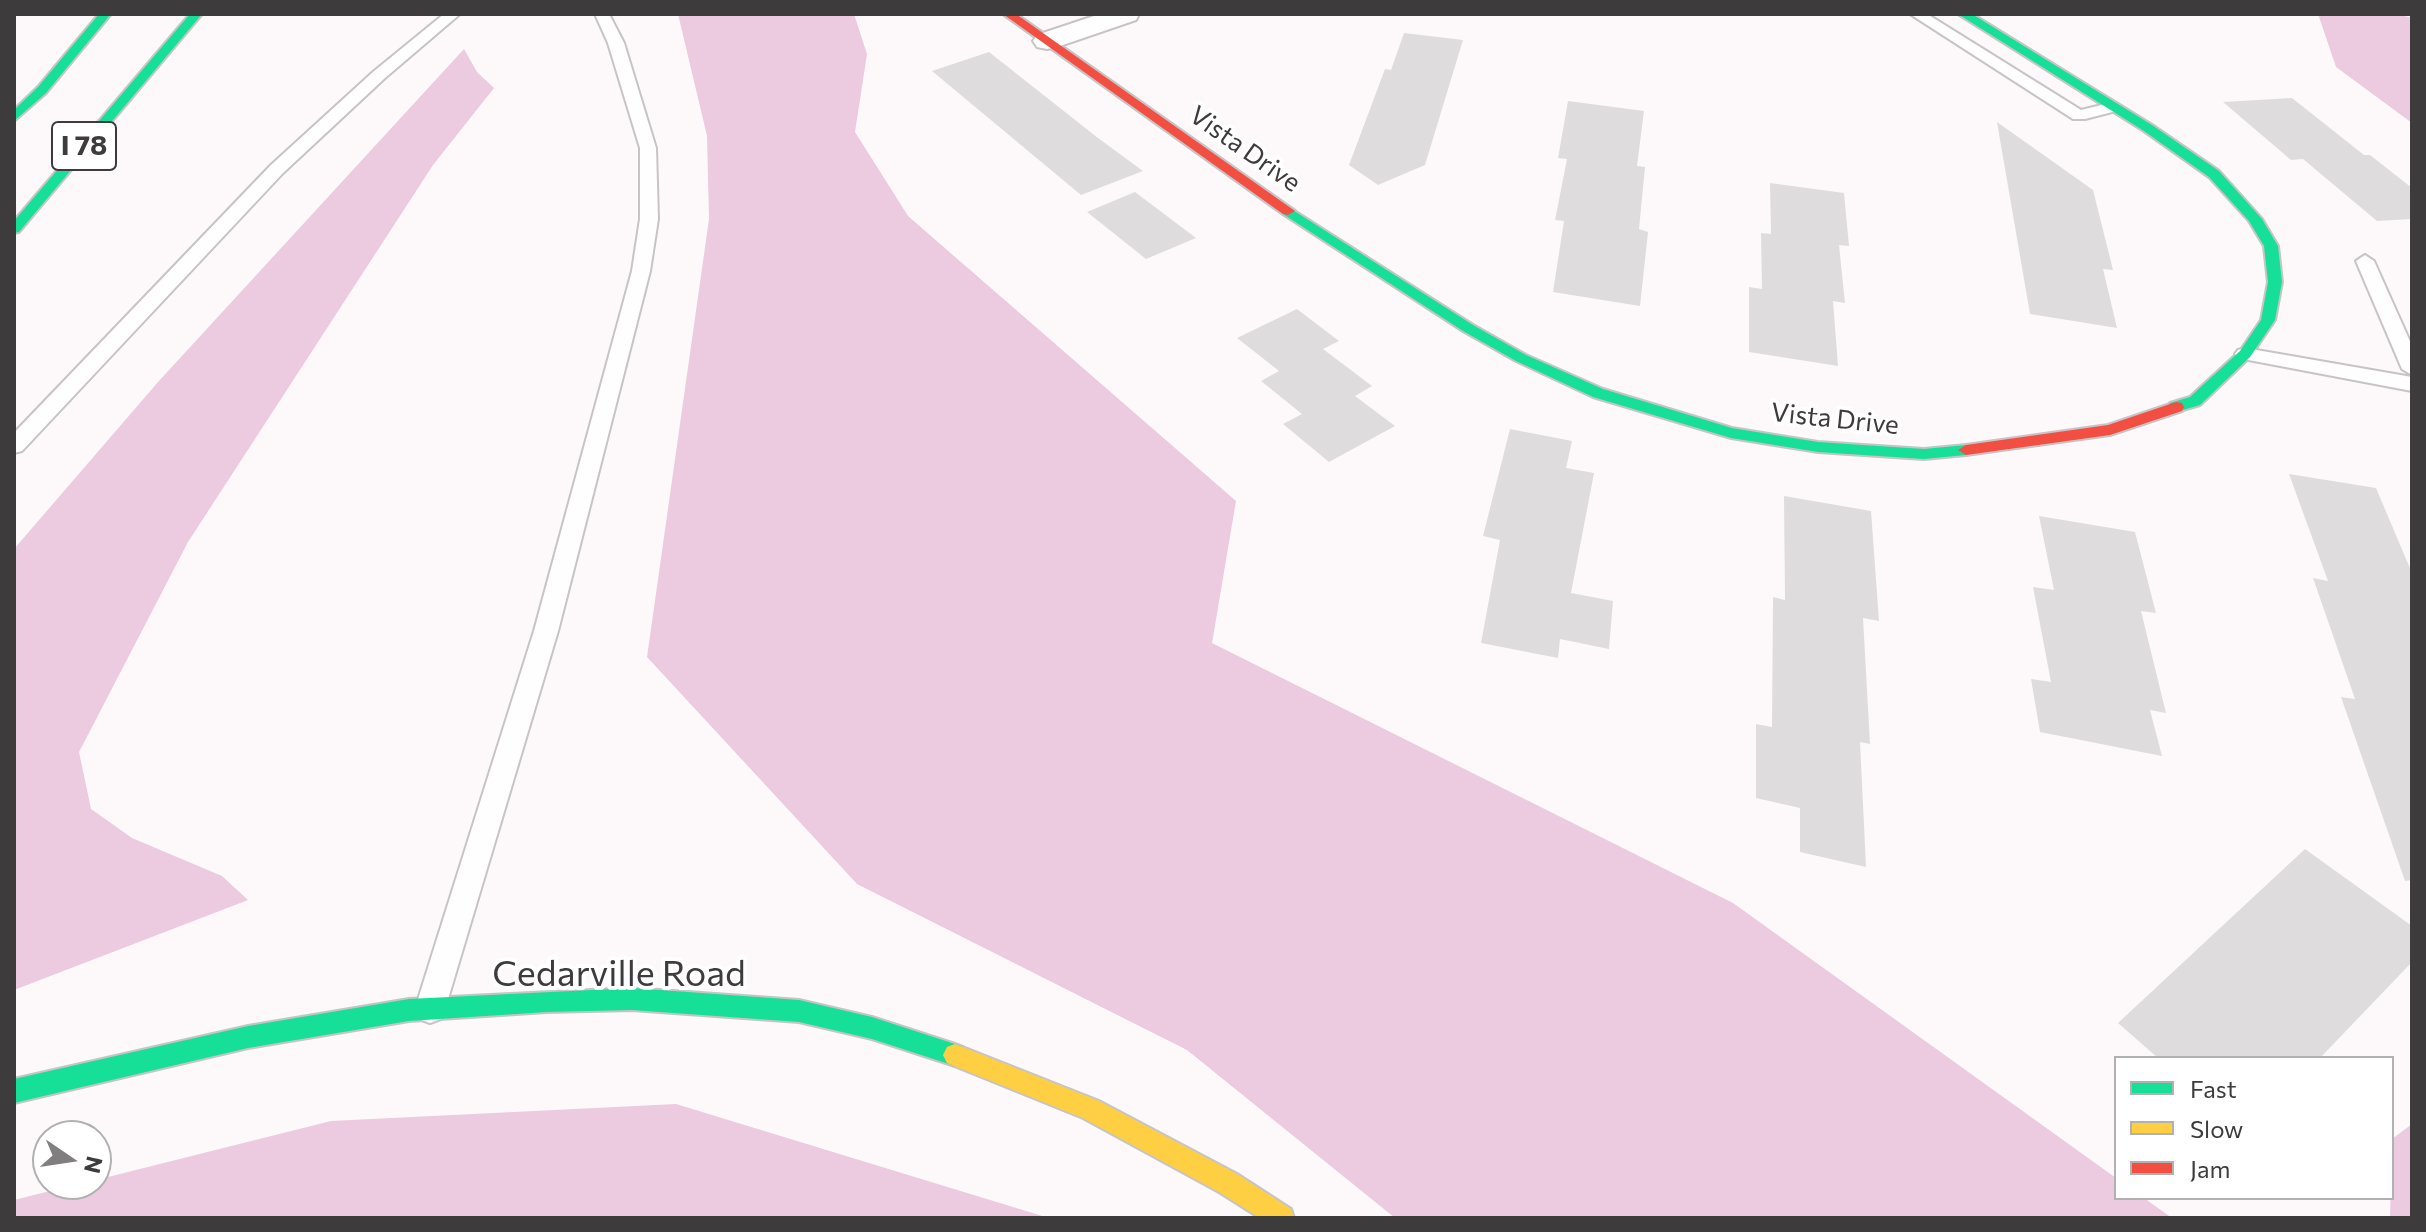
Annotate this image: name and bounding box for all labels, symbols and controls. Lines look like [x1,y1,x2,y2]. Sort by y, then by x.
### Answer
street label: Vista Drive [1183,99,1307,199]
road number: I 78 [52,122,116,170]
street label: Vista Drive [1770,397,1900,441]
street label: Cedarville Road [492,952,746,996]
legend [2114,1056,2394,1200]
text: Fast [2190,1074,2237,1103]
text: Slow [2190,1114,2243,1143]
north arrow [32,1120,112,1200]
text: N [79,1154,109,1176]
text: Jam [2190,1154,2230,1183]

